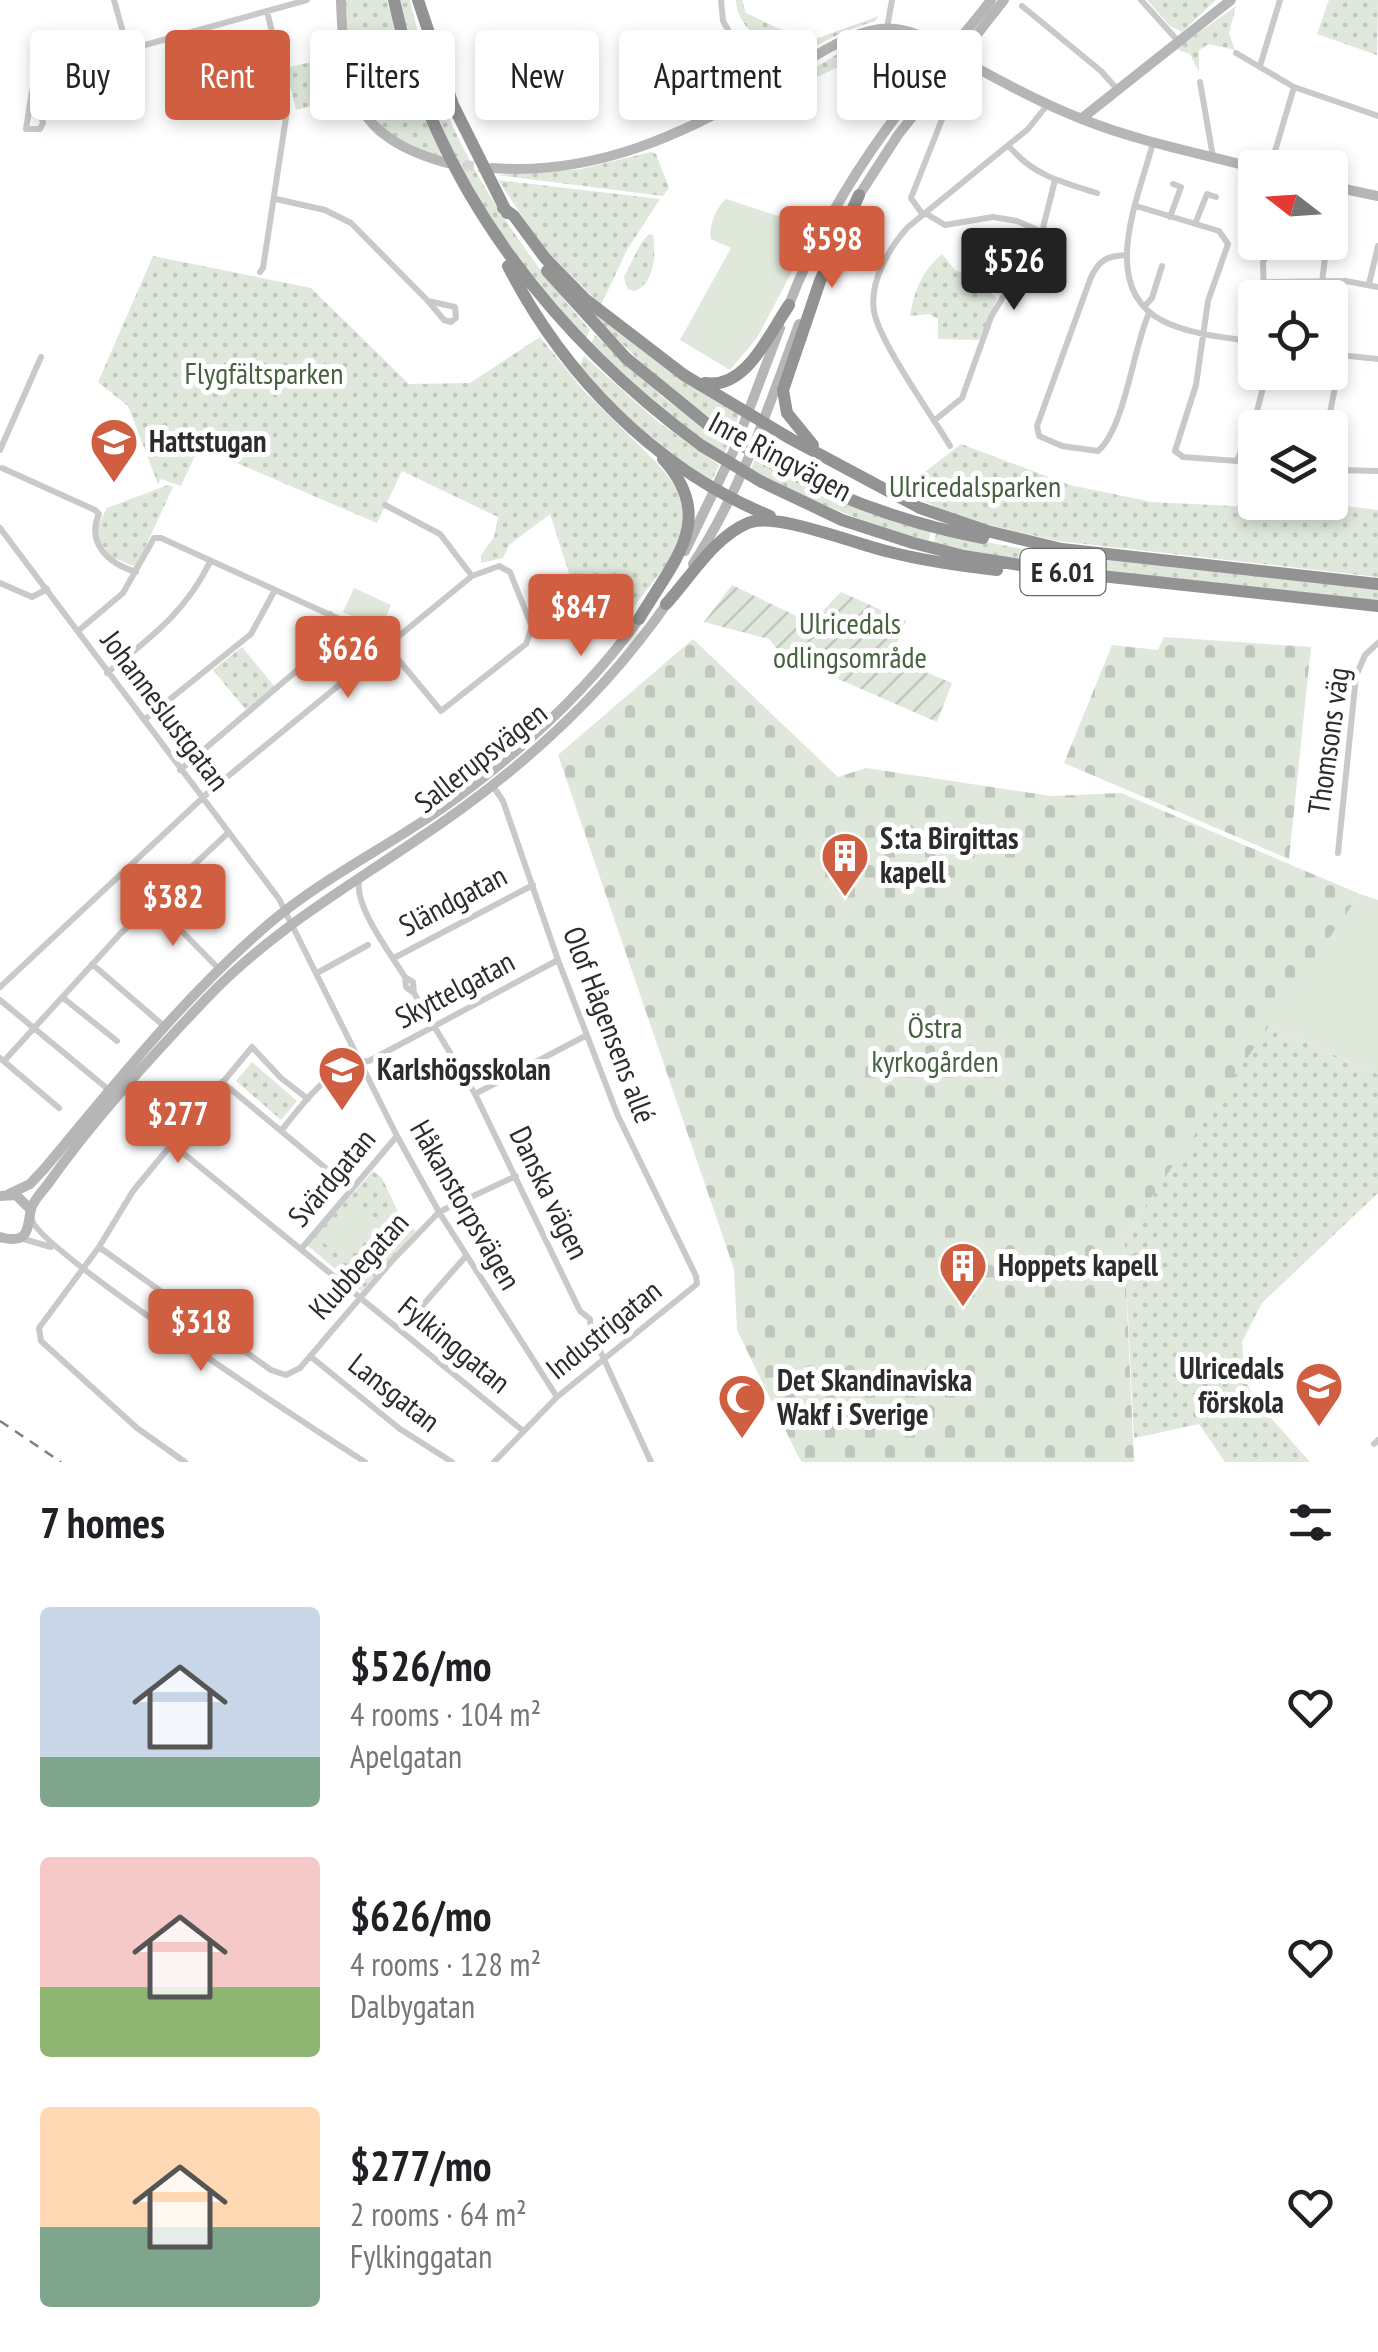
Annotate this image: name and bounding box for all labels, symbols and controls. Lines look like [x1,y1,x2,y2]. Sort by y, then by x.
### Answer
chip: Buy [30,30,145,120]
chip: Rent [165,30,290,120]
chip: Filters [310,30,455,120]
chip: New [475,30,599,120]
chip: Apartment [619,30,817,120]
chip: House [837,30,982,120]
north arrow [1238,150,1348,260]
map controls [1238,150,1348,520]
pin: $598 [773,206,891,291]
text: $598 [801,217,863,259]
pin: $526 [955,228,1073,313]
text: $526 [983,239,1045,281]
button: locate [1238,280,1348,390]
park label: Flygfältsparken [185,353,343,392]
street label: Inre Ringvägen [703,402,859,510]
button: layers [1238,410,1348,520]
school or university icon: Hattstugan [88,416,140,484]
place label: Hattstugan [149,421,266,460]
park label: Ulricedalsparken [889,466,1061,505]
road number: E 6.01 [1020,549,1106,595]
pin: $847 [522,574,640,659]
text: $847 [550,585,612,627]
park label: Ulricedals odlingsområde [773,603,927,676]
pin: $626 [289,616,407,701]
street label: Johanneslustgatan [93,621,239,798]
text: $626 [317,627,379,669]
street label: Thomsons väg [1298,665,1357,817]
street label: Sallerupsvägen [406,693,554,821]
place label: S:ta Birgittas kapell [880,818,1018,891]
building icon: S:ta Birgittas kapell [819,830,871,898]
street label: Sländgatan [392,855,513,944]
pin: $382 [114,864,232,949]
text: $382 [142,875,204,917]
street label: Olof Hågensens allé [555,921,666,1128]
street label: Skyttelgatan [388,941,521,1036]
park label: Östra kyrkogården [871,1007,999,1080]
school or university icon: Karlshögsskolan [316,1044,368,1112]
place label: Karlshögsskolan [377,1049,551,1088]
pin: $277 [119,1081,237,1166]
text: $277 [147,1092,209,1134]
street label: Håkanstorpsvägen [402,1112,531,1296]
street label: Danska vägen [501,1119,599,1265]
street label: Svärdgatan [279,1120,383,1234]
street label: Klubbegatan [299,1203,416,1327]
building icon: Hoppets kapell [937,1240,989,1308]
place label: Hoppets kapell [998,1245,1159,1284]
street label: Industrigatan [537,1270,669,1387]
street label: Fylkinggatan [391,1287,519,1401]
pin: $318 [142,1289,260,1374]
text: $318 [170,1300,232,1342]
street label: Lansgatan [341,1344,449,1440]
place label: Ulricedals förskola [1179,1348,1284,1421]
place label: Det Skandinaviska Wakf i Sverige [776,1360,972,1433]
school or university icon: Ulricedals förskola [1293,1360,1345,1428]
mosque icon: Det Skandinaviska Wakf i Sverige [716,1372,768,1440]
text: 7 homes [40,1495,165,1550]
icon: filters [1283,1495,1338,1550]
text: $526/mo [350,1638,492,1693]
icon: home [120,1647,240,1767]
icon: heart [1283,1680,1338,1735]
text: 4 rooms · 104 m² [350,1693,541,1735]
text: Apelgatan [350,1735,462,1777]
text: $626/mo [350,1888,492,1943]
icon: home [120,1897,240,2017]
icon: heart [1283,1930,1338,1985]
text: 4 rooms · 128 m² [350,1943,541,1985]
text: Dalbygatan [350,1985,475,2027]
text: $277/mo [350,2138,492,2193]
icon: home [120,2147,240,2267]
icon: heart [1283,2180,1338,2235]
text: 2 rooms · 64 m² [350,2193,527,2235]
text: Fylkinggatan [350,2235,492,2277]

